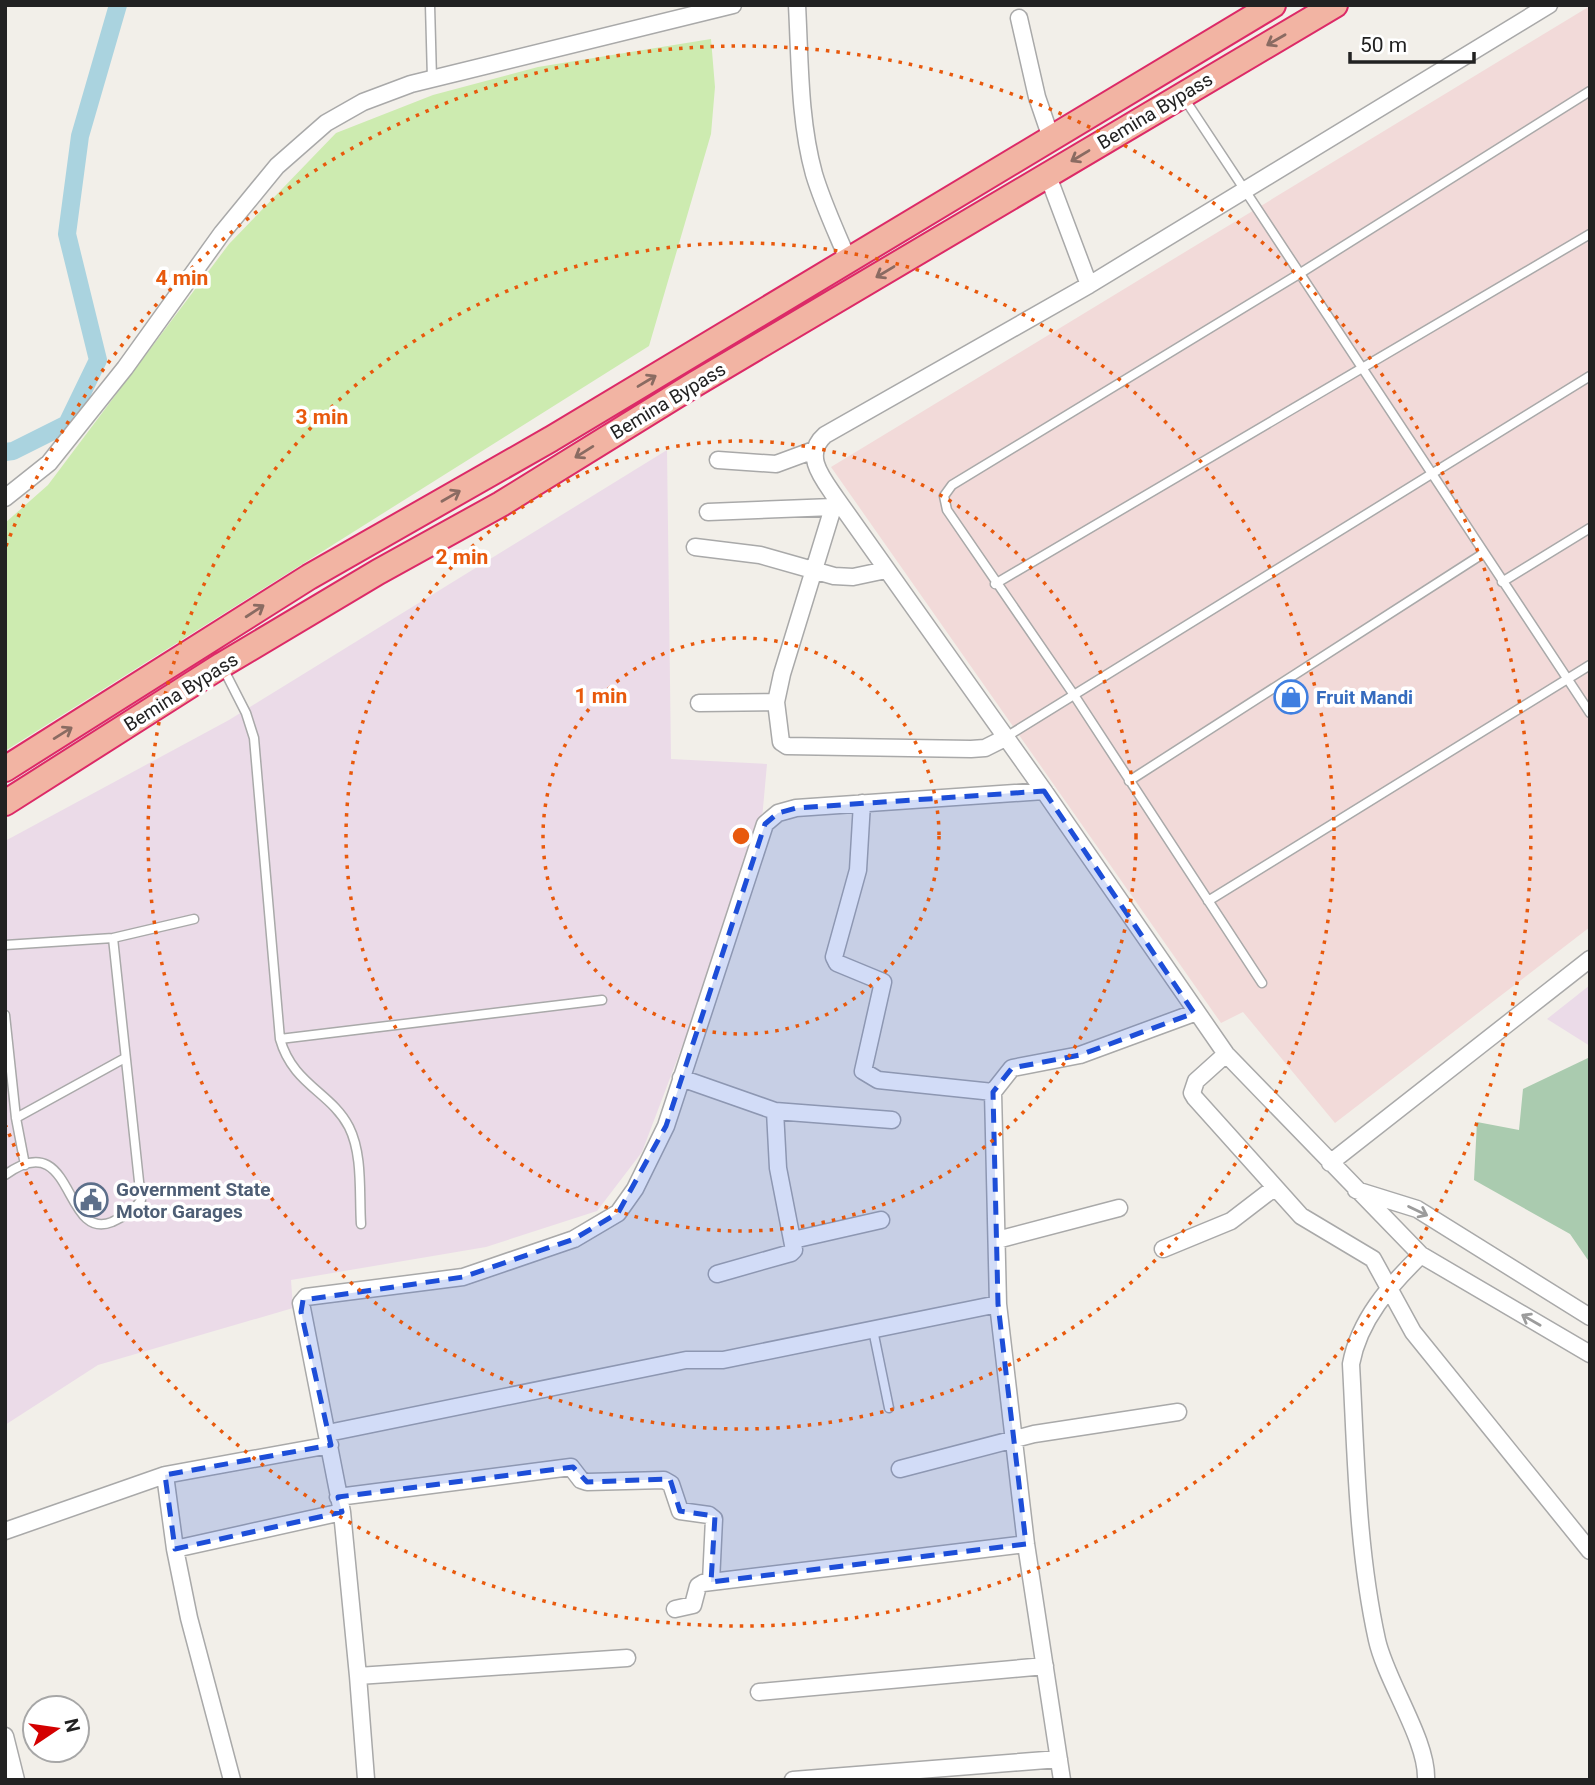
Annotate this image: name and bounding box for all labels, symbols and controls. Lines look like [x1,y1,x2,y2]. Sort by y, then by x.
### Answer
scale bar [1350,21,1474,65]
one-way arrow [1266,33,1286,47]
text: 50 m [1360,33,1407,57]
street label: Bemina Bypass [1093,68,1217,154]
one-way arrow [1071,150,1091,164]
one-way arrow [875,265,895,279]
text: 4 min [156,266,208,290]
street label: Bemina Bypass [606,358,730,444]
one-way arrow [637,374,657,388]
text: 3 min [296,405,348,429]
one-way arrow [575,446,595,460]
one-way arrow [441,489,461,503]
text: 2 min [436,545,488,569]
one-way arrow [245,604,265,618]
street label: Bemina Bypass [120,648,242,736]
shop icon: Fruit Mandi [1272,678,1310,716]
text: 1 min [575,684,627,708]
place label: Fruit Mandi [1316,686,1413,709]
one-way arrow [53,726,73,740]
centre of rings [729,824,753,848]
place label: Government State Motor Garages [116,1178,270,1223]
public building icon: Government State Motor Garages [72,1181,110,1219]
one-way arrow [1407,1204,1428,1218]
one-way arrow [1521,1312,1541,1326]
north arrow [21,1694,91,1764]
text: N [59,1716,85,1734]

